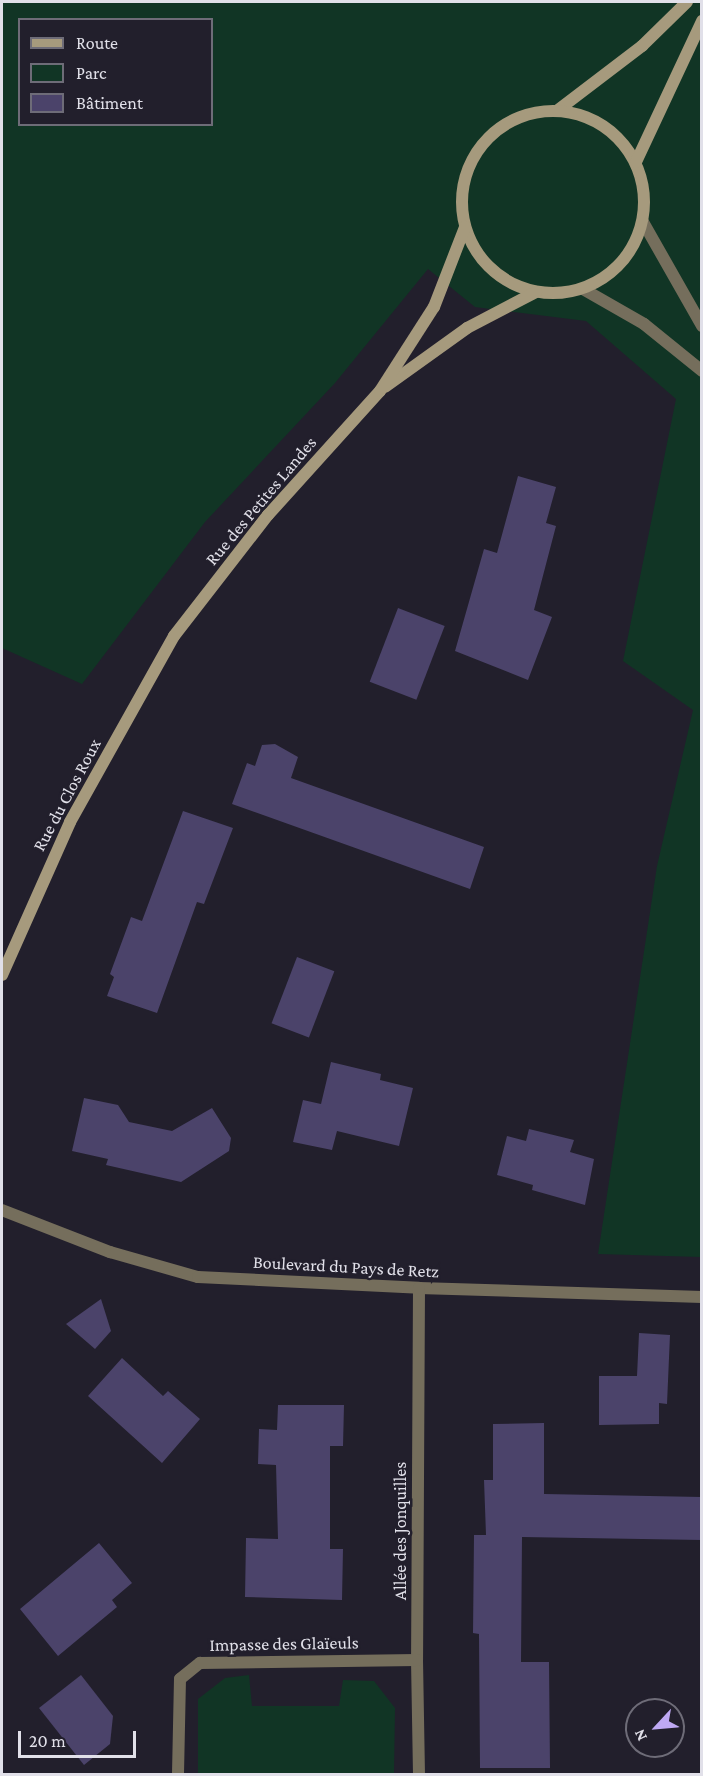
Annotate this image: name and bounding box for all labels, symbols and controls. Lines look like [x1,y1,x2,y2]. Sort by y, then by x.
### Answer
legend [18,18,213,126]
text: Route [76,33,118,53]
text: Parc [76,63,107,83]
text: Bâtiment [76,93,143,113]
street label: Rue des Petites Landes [201,432,321,570]
street label: Rue du Clos Roux [28,735,106,855]
street label: Boulevard du Pays de Retz [252,1251,440,1283]
street label: Allée des Jonquilles [389,1462,411,1600]
street label: Impasse des Glaïeuls [209,1632,359,1656]
north arrow [625,1698,685,1758]
scale bar [21,1719,140,1757]
text: N [630,1727,650,1744]
text: 20 m [29,1731,66,1751]

